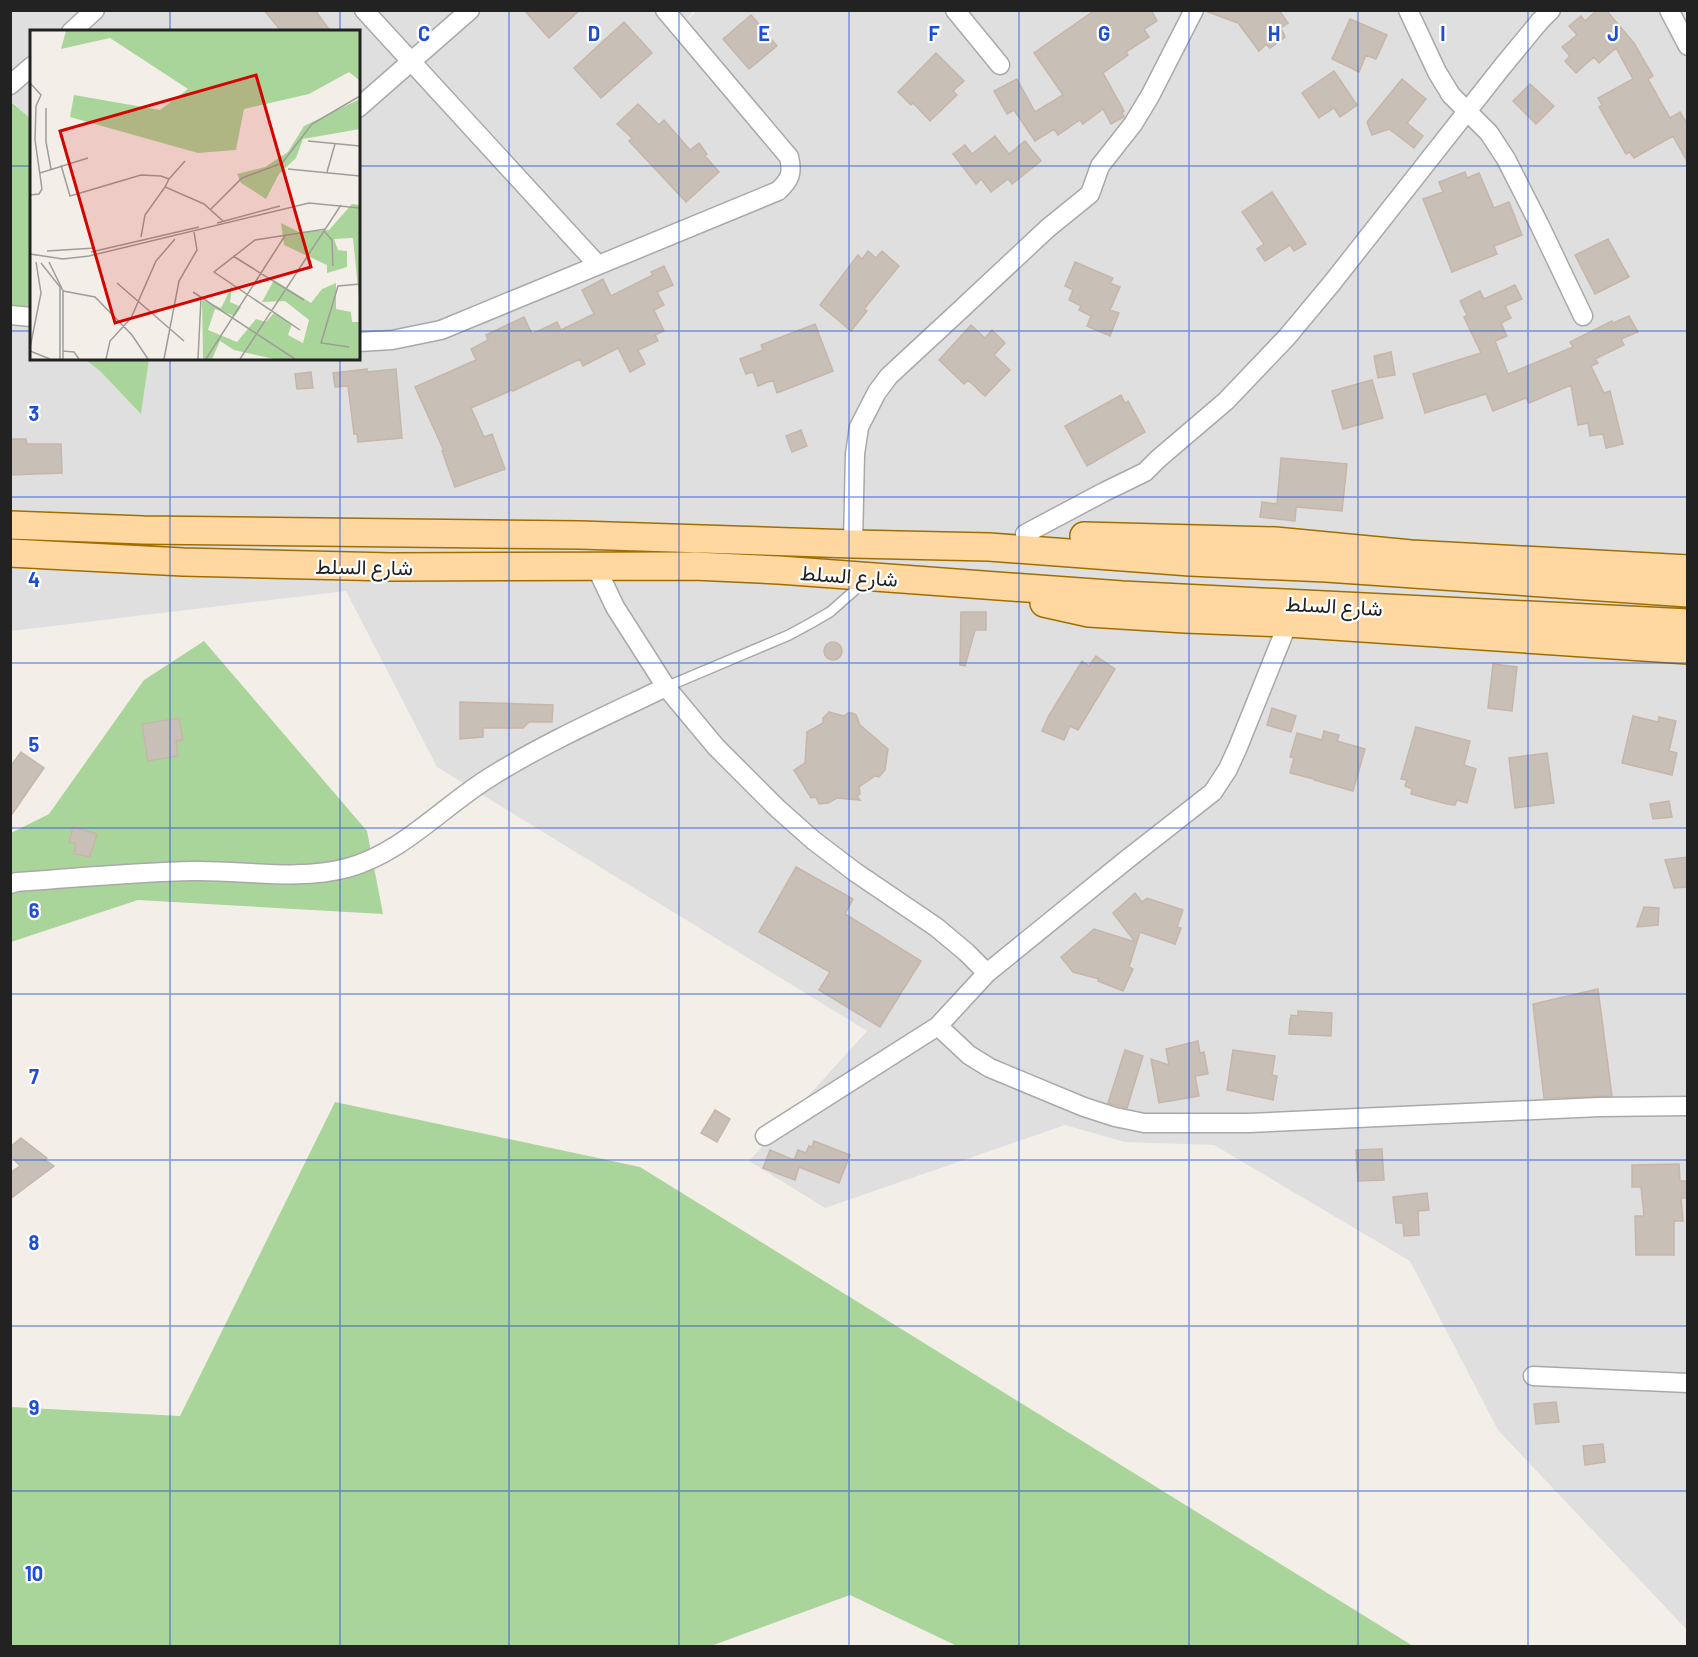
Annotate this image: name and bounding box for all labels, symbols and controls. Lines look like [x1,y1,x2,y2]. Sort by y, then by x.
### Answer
text: C [418,21,430,45]
text: D [588,21,600,45]
text: E [758,21,770,45]
text: F [928,21,940,45]
text: G [1098,21,1110,45]
text: H [1268,21,1280,45]
text: I [1440,21,1446,45]
text: J [1607,21,1619,45]
inset map [30,30,360,360]
text: 3 [29,401,39,425]
street label: شارع السلط [315,553,413,582]
street label: شارع السلط [799,559,899,594]
text: 4 [28,567,40,591]
street label: شارع السلط [1284,590,1383,623]
text: 5 [29,732,40,756]
text: 6 [29,898,40,922]
text: 7 [29,1064,39,1088]
text: 8 [29,1230,40,1254]
text: 9 [29,1395,39,1419]
text: 10 [25,1561,43,1585]

